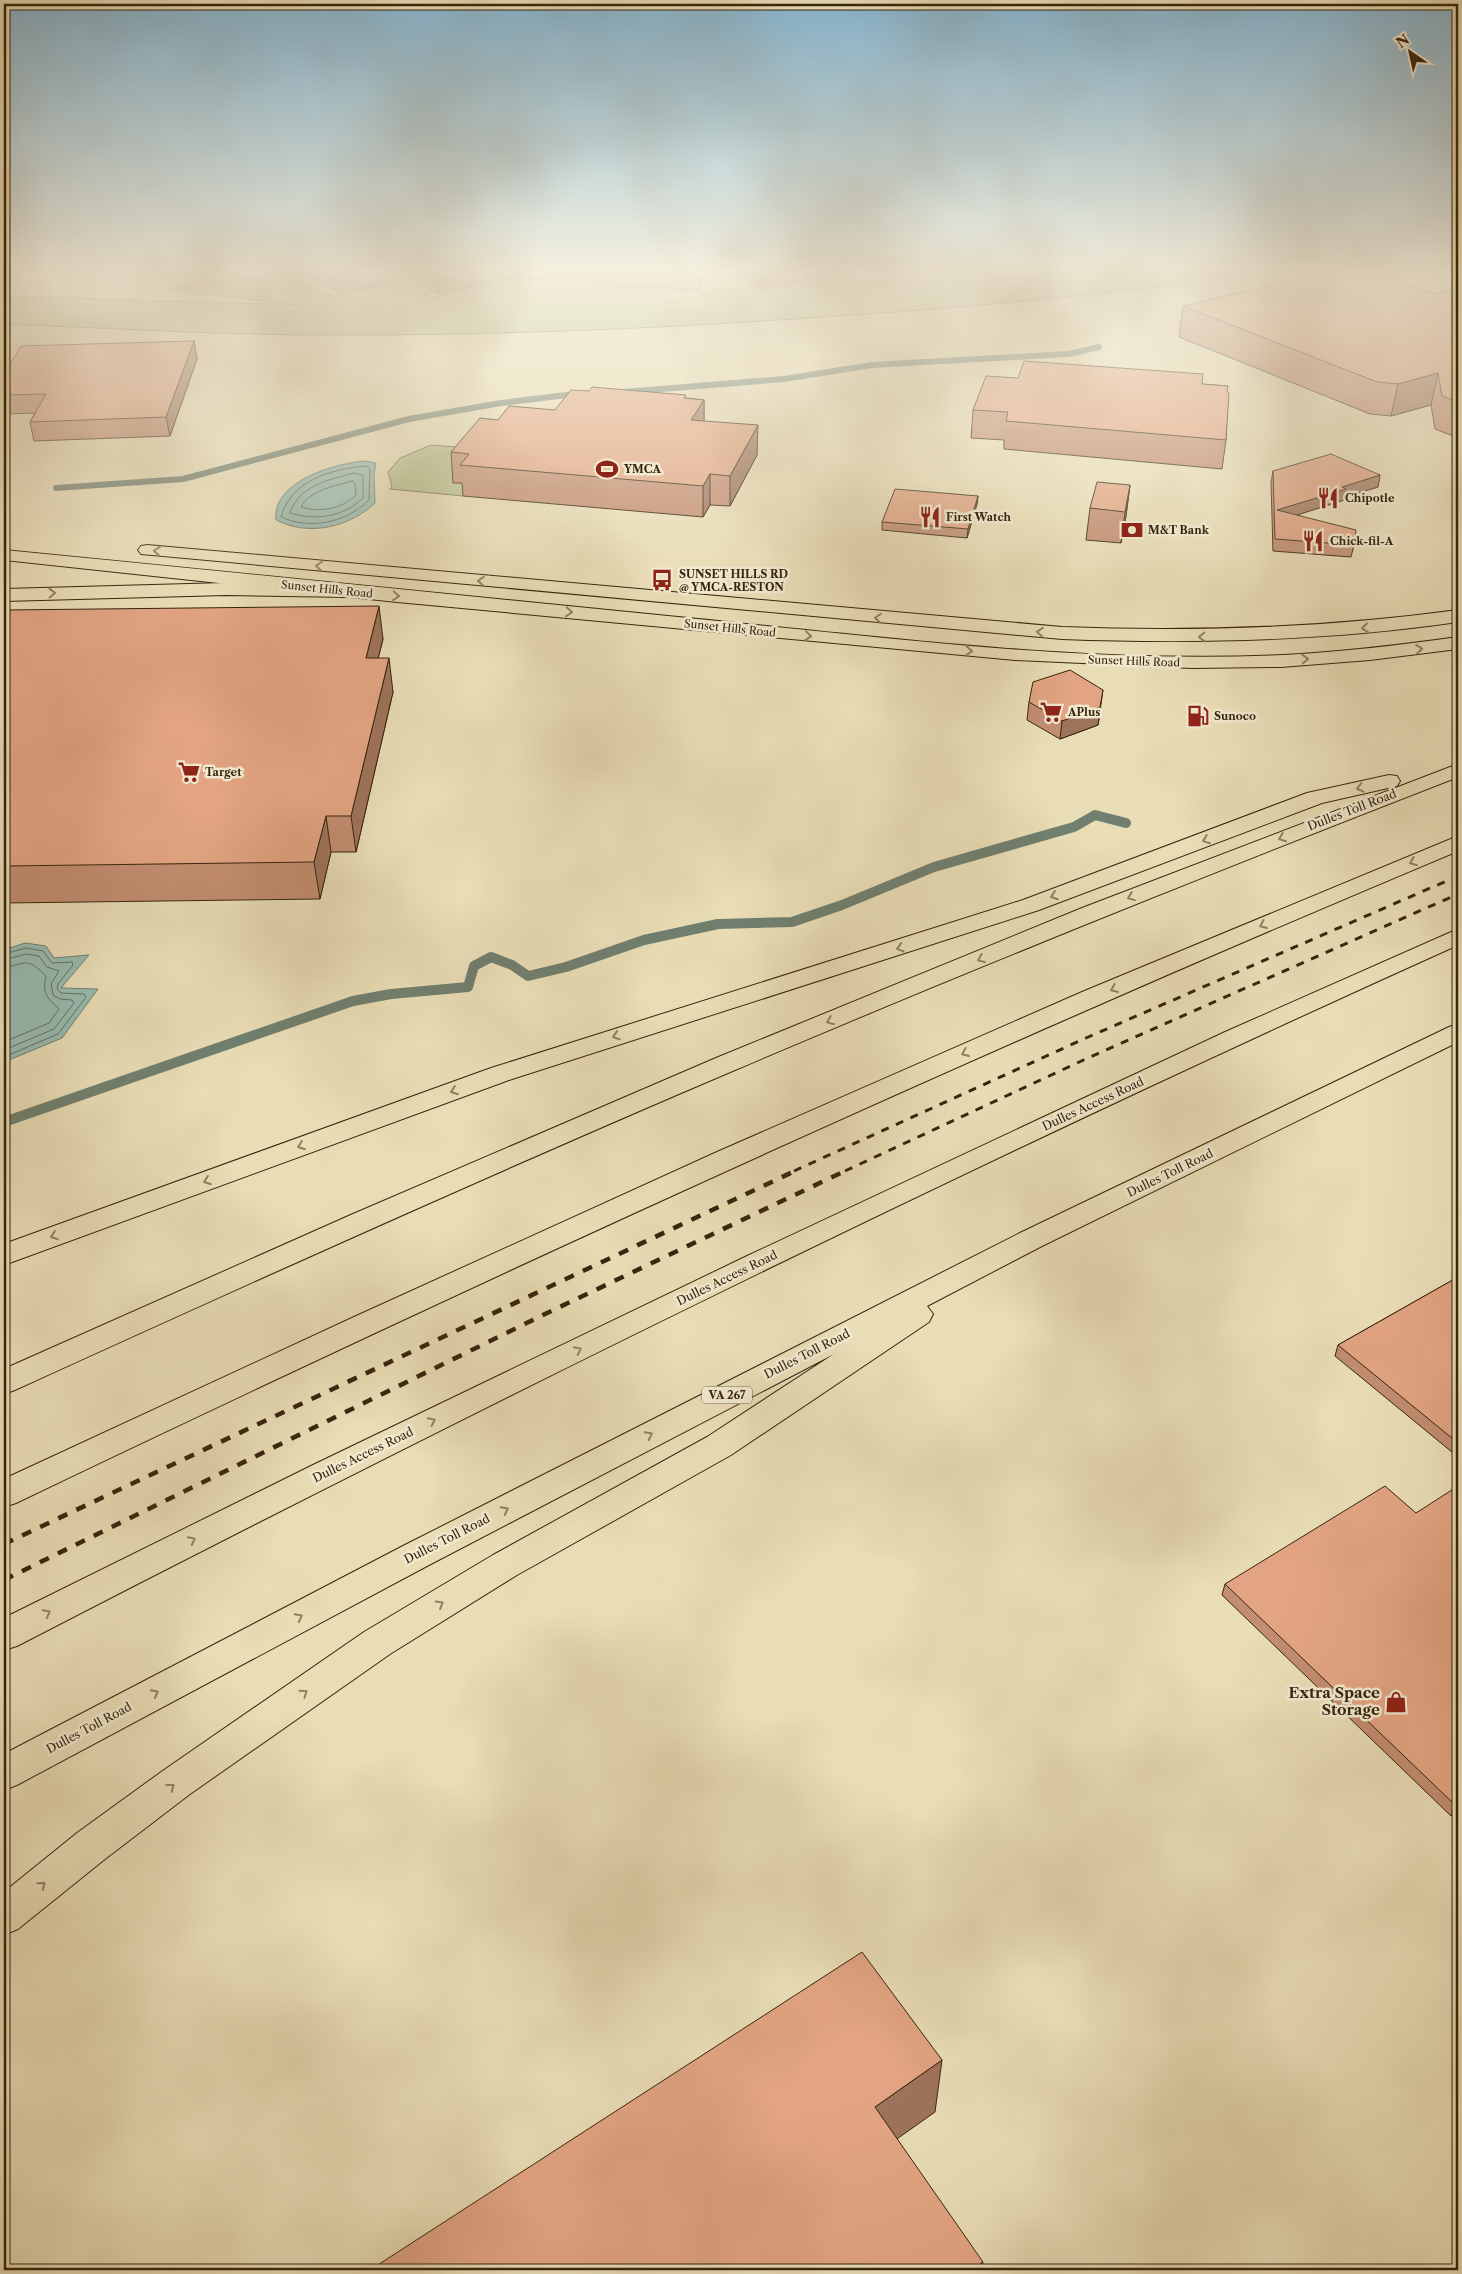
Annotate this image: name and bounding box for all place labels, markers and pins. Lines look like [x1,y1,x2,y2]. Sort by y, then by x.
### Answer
sports icon: YMCA [594,456,620,482]
place label: YMCA [623,462,662,476]
restaurant icon: Chipotle [1315,485,1341,511]
place label: Chipotle [1345,491,1395,505]
restaurant icon: First Watch [917,504,943,530]
place label: First Watch [946,510,1012,524]
bank icon: M&T Bank [1119,517,1145,543]
place label: M&T Bank [1148,523,1210,537]
restaurant icon: Chick-fil-A [1300,528,1326,554]
place label: Chick-fil-A [1330,534,1394,548]
bus stop icon: SUNSET HILLS RD @ YMCA-RESTON [649,567,675,593]
place label: SUNSET HILLS RD @ YMCA-RESTON [679,567,789,594]
supermarket icon: APlus [1038,699,1064,725]
fuel station icon: Sunoco [1185,703,1211,729]
place label: APlus [1067,705,1100,719]
place label: Sunoco [1214,709,1256,723]
supermarket icon: Target [176,759,202,785]
place label: Target [205,765,242,779]
place label: Extra Space Storage [1288,1683,1380,1719]
shop icon: Extra Space Storage [1383,1689,1409,1715]

